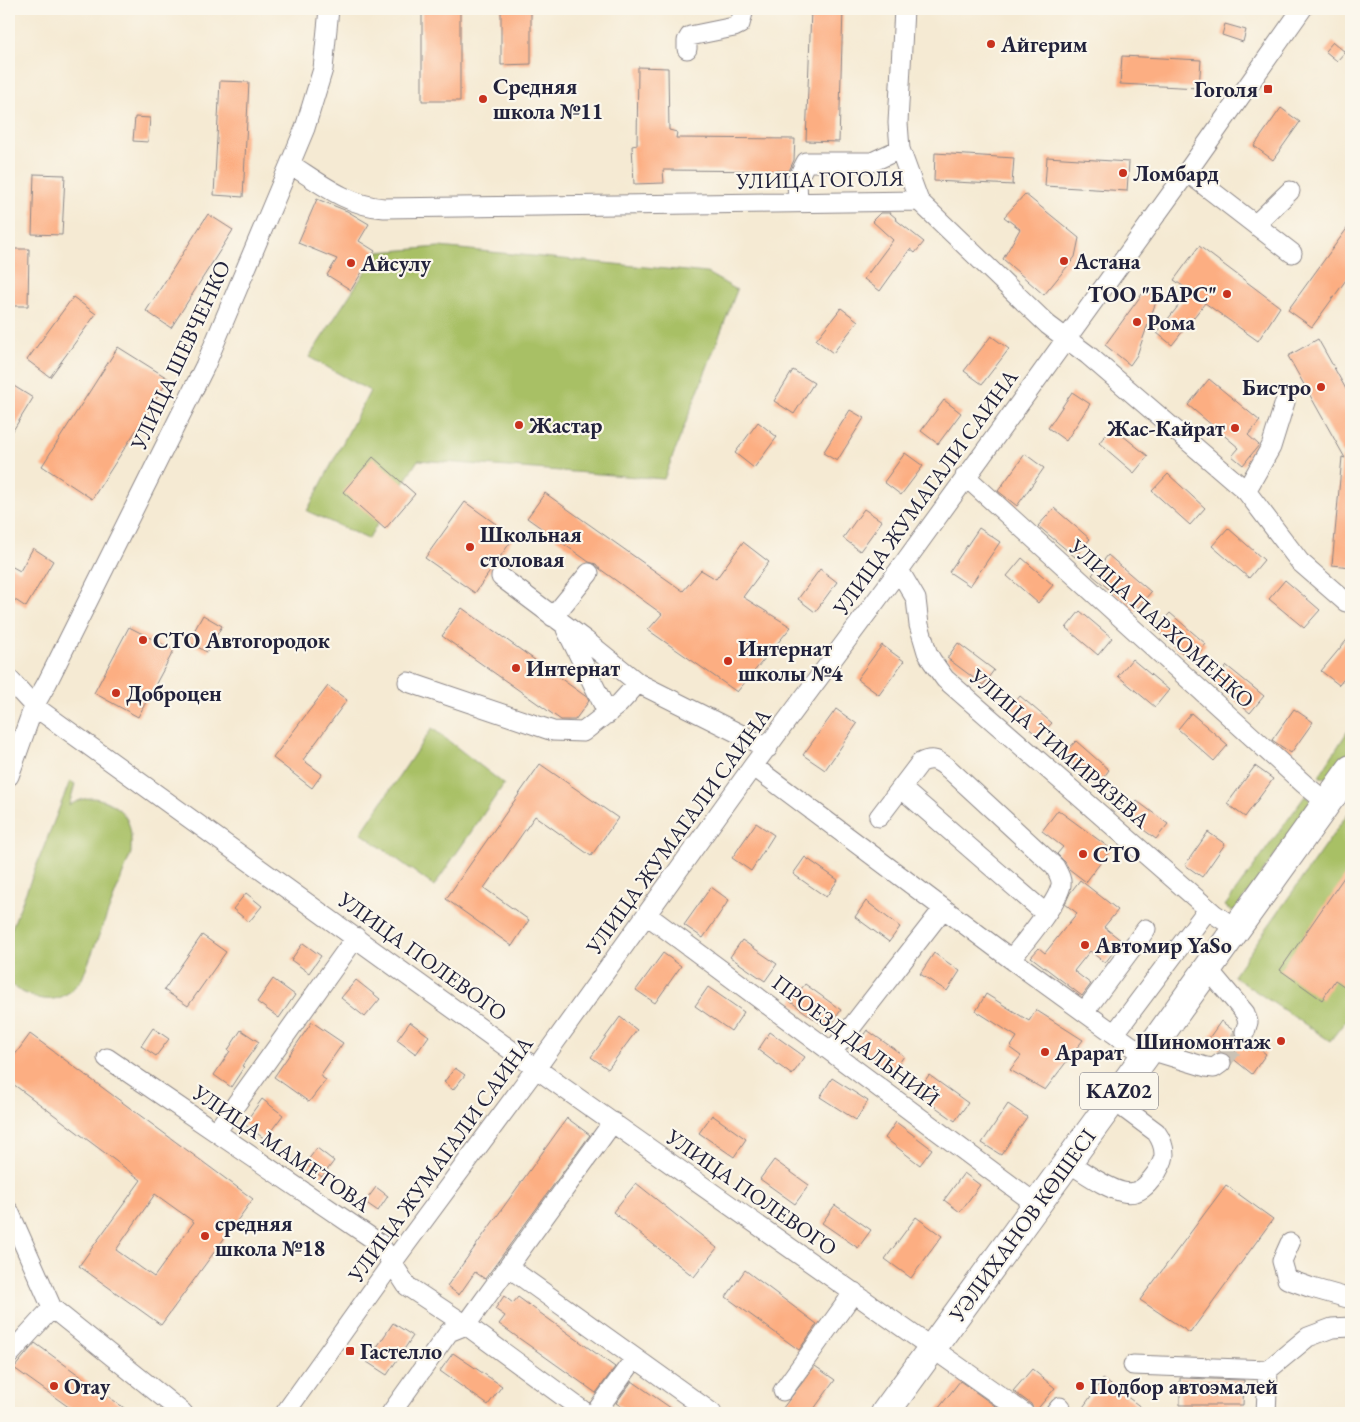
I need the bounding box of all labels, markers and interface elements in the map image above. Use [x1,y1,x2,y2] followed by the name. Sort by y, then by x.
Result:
[1000,30,1088,59] place label: Айгерим
[985,38,997,50] marker: Айгерим
[493,72,603,126] place label: Средняя школа №11
[1194,75,1258,104] place label: Гоголя
[1262,83,1274,95] marker: Гоголя
[477,93,489,105] marker: Средняя школа №11
[1133,159,1219,188] place label: Ломбард
[735,164,904,195] street label: УЛИЦА ГОГОЛЯ
[1117,167,1129,179] marker: Ломбард
[1073,247,1141,276] place label: Астана
[360,249,431,278] place label: Айсулу
[1058,255,1070,267] marker: Астана
[123,256,237,456] street label: УЛИЦА ШЕВЧЕНКО
[345,257,357,269] marker: Айсулу
[1088,280,1217,309] place label: ТОО "БАРС"
[1221,288,1233,300] marker: ТОО "БАРС"
[1147,308,1196,337] place label: Рома
[1131,316,1143,328] marker: Рома
[826,363,1025,622] street label: УЛИЦА ЖУМАГАЛИ САИНА
[1242,373,1311,402] place label: Бистро
[1315,381,1327,393] marker: Бистро
[528,411,602,440] place label: Жастар
[1106,414,1225,443] place label: Жас-Кайрат
[513,419,525,431] marker: Жастар
[1229,422,1241,434] marker: Жас-Кайрат
[480,520,582,574] place label: Школьная столовая
[1062,532,1261,714] street label: УЛИЦА ПАРХОМЕНКО
[464,541,476,553] marker: Школьная столовая
[153,626,331,655] place label: СТО Автогородок
[137,634,149,646] marker: СТО Автогородок
[738,634,843,688] place label: Интернат школы №4
[526,654,620,683] place label: Интернат
[722,655,734,667] marker: Интернат школы №4
[963,661,1156,835] street label: УЛИЦА ТИМИРЯЗЕВА
[510,662,522,674] marker: Интернат
[126,679,222,708] place label: Доброцен
[110,687,122,699] marker: Доброцен
[579,702,778,961] street label: УЛИЦА ЖУМАГАЛИ САИНА
[1093,840,1140,869] place label: СТО
[1077,848,1089,860] marker: СТО
[331,885,513,1028] street label: УЛИЦА ПОЛЕВОГО
[1094,931,1232,960] place label: Автомир YaSo
[1079,939,1091,951] marker: Автомир YaSo
[766,968,945,1113] street label: ПРОЕЗД ДАЛЬНИЙ
[1135,1027,1271,1056] place label: Шиномонтаж
[341,1030,540,1289] street label: УЛИЦА ЖУМАГАЛИ САИНА
[1275,1035,1287,1047] marker: Шиномонтаж
[1054,1038,1124,1067] place label: Арарат
[1039,1046,1051,1058] marker: Арарат
[1080,1072,1158,1110] road number: KАZ02
[186,1077,377,1219] street label: УЛИЦА МАМЕТОВА
[660,1122,843,1262] street label: УЛИЦА ПОЛЕВОГО
[942,1122,1103,1329] street label: УӘЛИХАНОВ КӨШЕСІ
[215,1209,325,1263] place label: средняя школа №18
[199,1230,211,1242] marker: средняя школа №18
[360,1337,442,1366] place label: Гастелло
[344,1345,356,1357] marker: Гастелло
[64,1372,111,1401] place label: Отау
[1090,1372,1278,1401] place label: Подбор автоэмалей
[48,1380,60,1392] marker: Отау
[1074,1380,1086,1392] marker: Подбор автоэмалей

